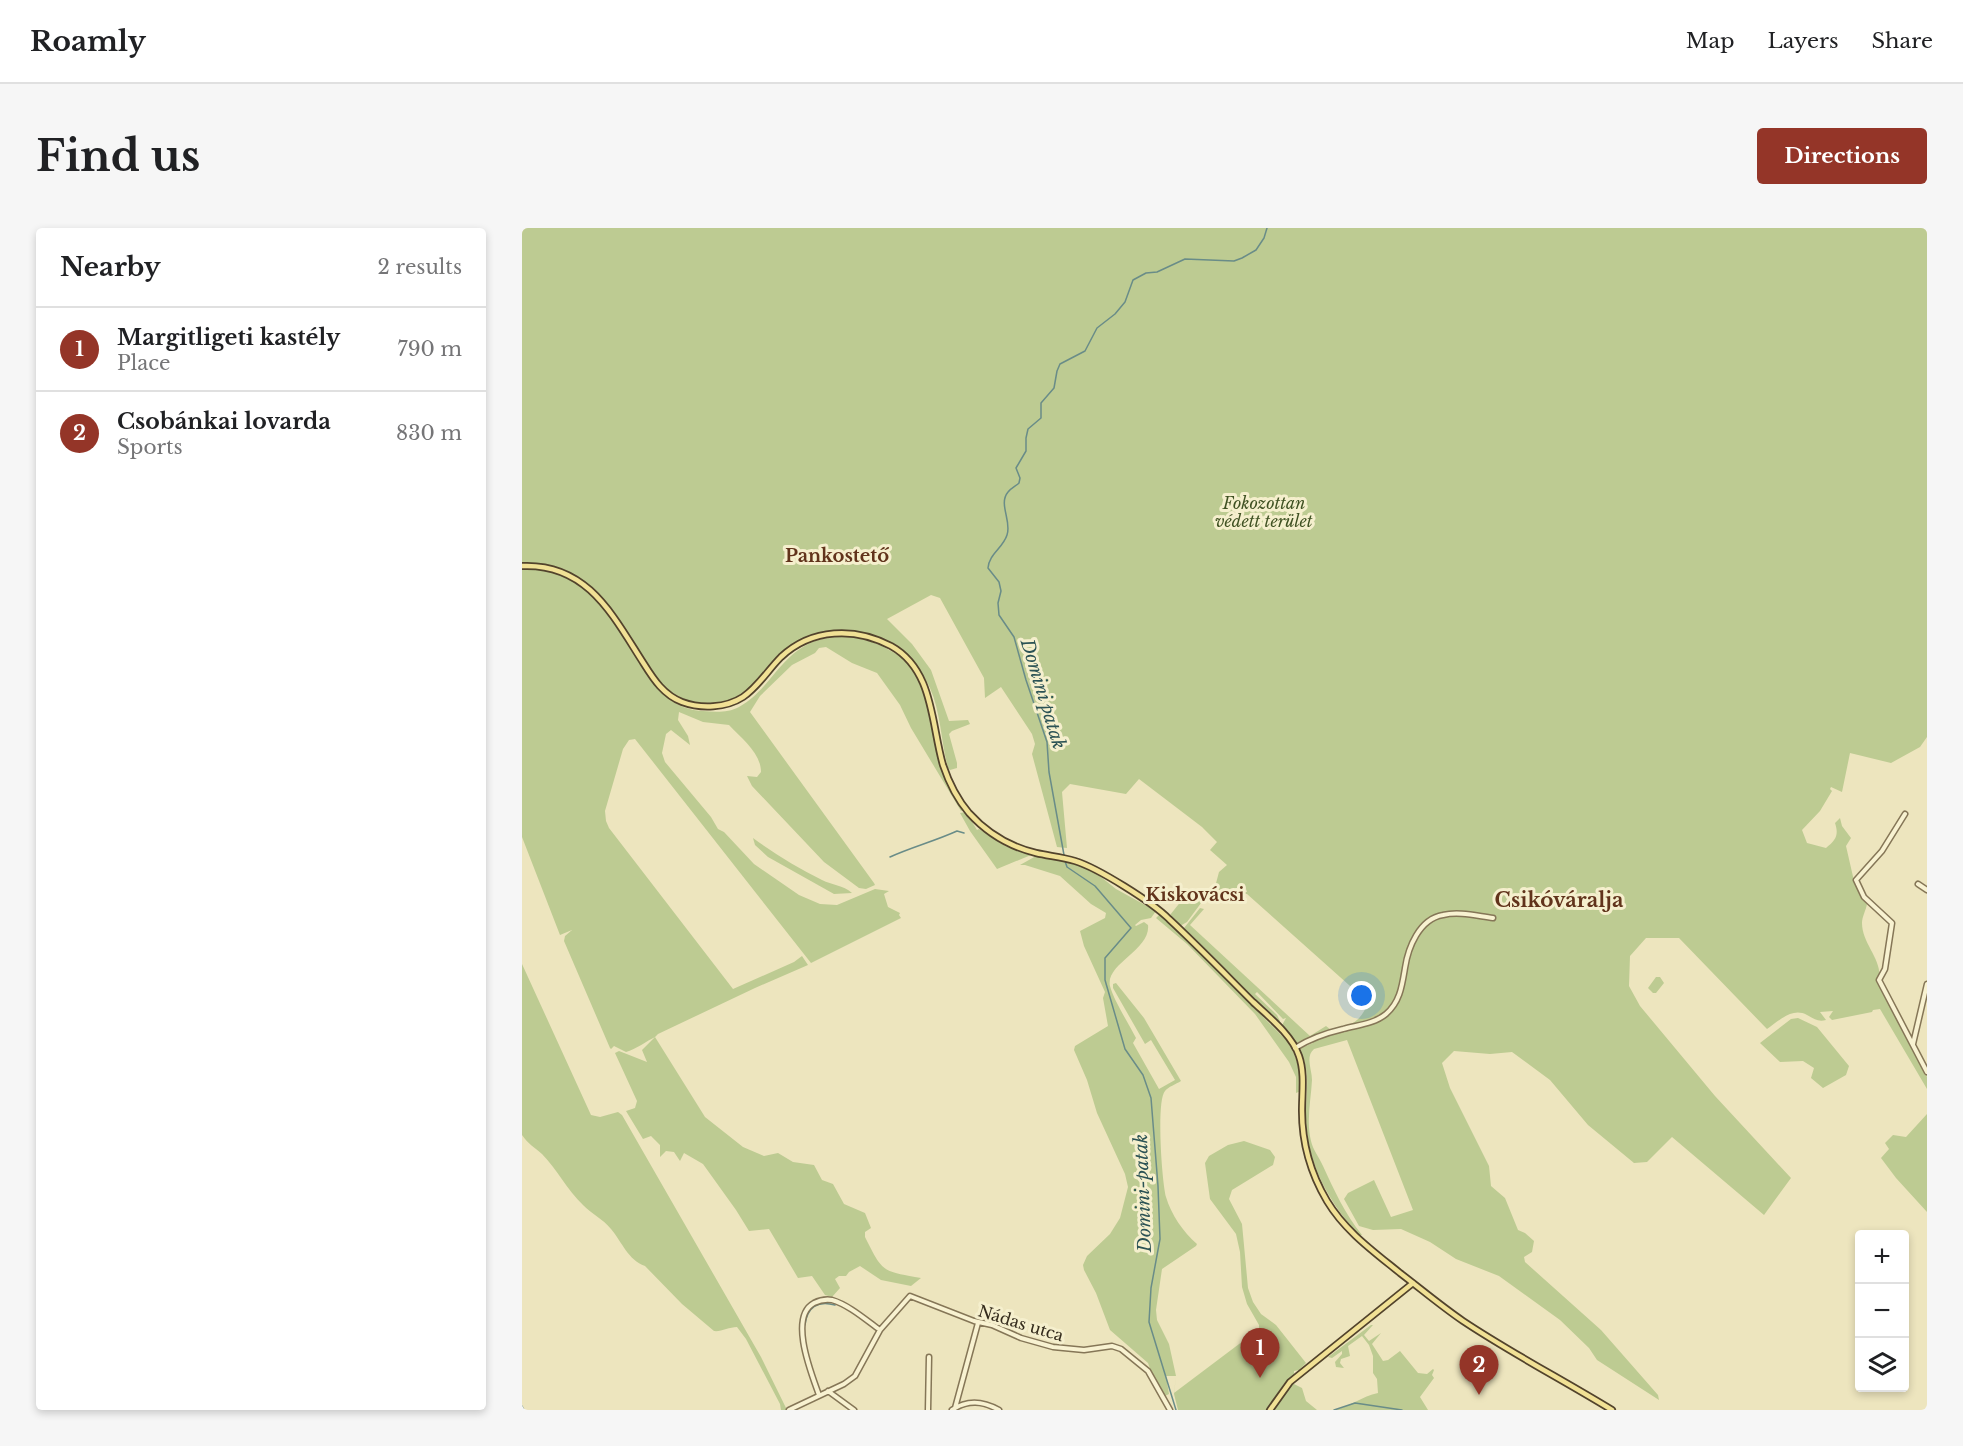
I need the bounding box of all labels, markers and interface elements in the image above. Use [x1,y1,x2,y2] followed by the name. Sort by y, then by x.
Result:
[30,24,146,59] text: Roamly
[1686,28,1735,54] text: Map
[1768,28,1839,54] text: Layers
[1872,28,1933,54] text: Share
[1757,128,1927,184] button: Directions
[36,130,200,182] text: Find us
[60,251,161,283] text: Nearby
[378,255,462,279] text: 2 results
[117,324,340,351] text: Margitligeti kastély
[75,337,84,361] text: 1
[398,337,462,361] text: 790 m
[117,351,171,375] text: Place
[117,408,331,435] text: Csobánkai lovarda
[73,421,86,445] text: 2
[396,421,462,445] text: 830 m
[117,435,183,459] text: Sports
[1215,493,1313,531] park label: Fokozottan védett terület
[785,545,889,567] district label: Pankostető
[1016,635,1070,752] water label: Domini patak
[1146,884,1245,906] district label: Kiskovácsi
[1495,888,1624,912] district label: Csikóváralja
[1347,981,1376,1010] your location
[1130,1134,1156,1253] water label: Domini-patak
[1855,1230,1909,1392] map controls
[1855,1230,1909,1284] button: +
[1855,1284,1909,1338] button: −
[976,1301,1066,1346] street label: Nádas utca
[1240,1328,1280,1378] pin: 1
[1855,1338,1909,1392] button: layers
[1460,1346,1498,1395] pin: 2

